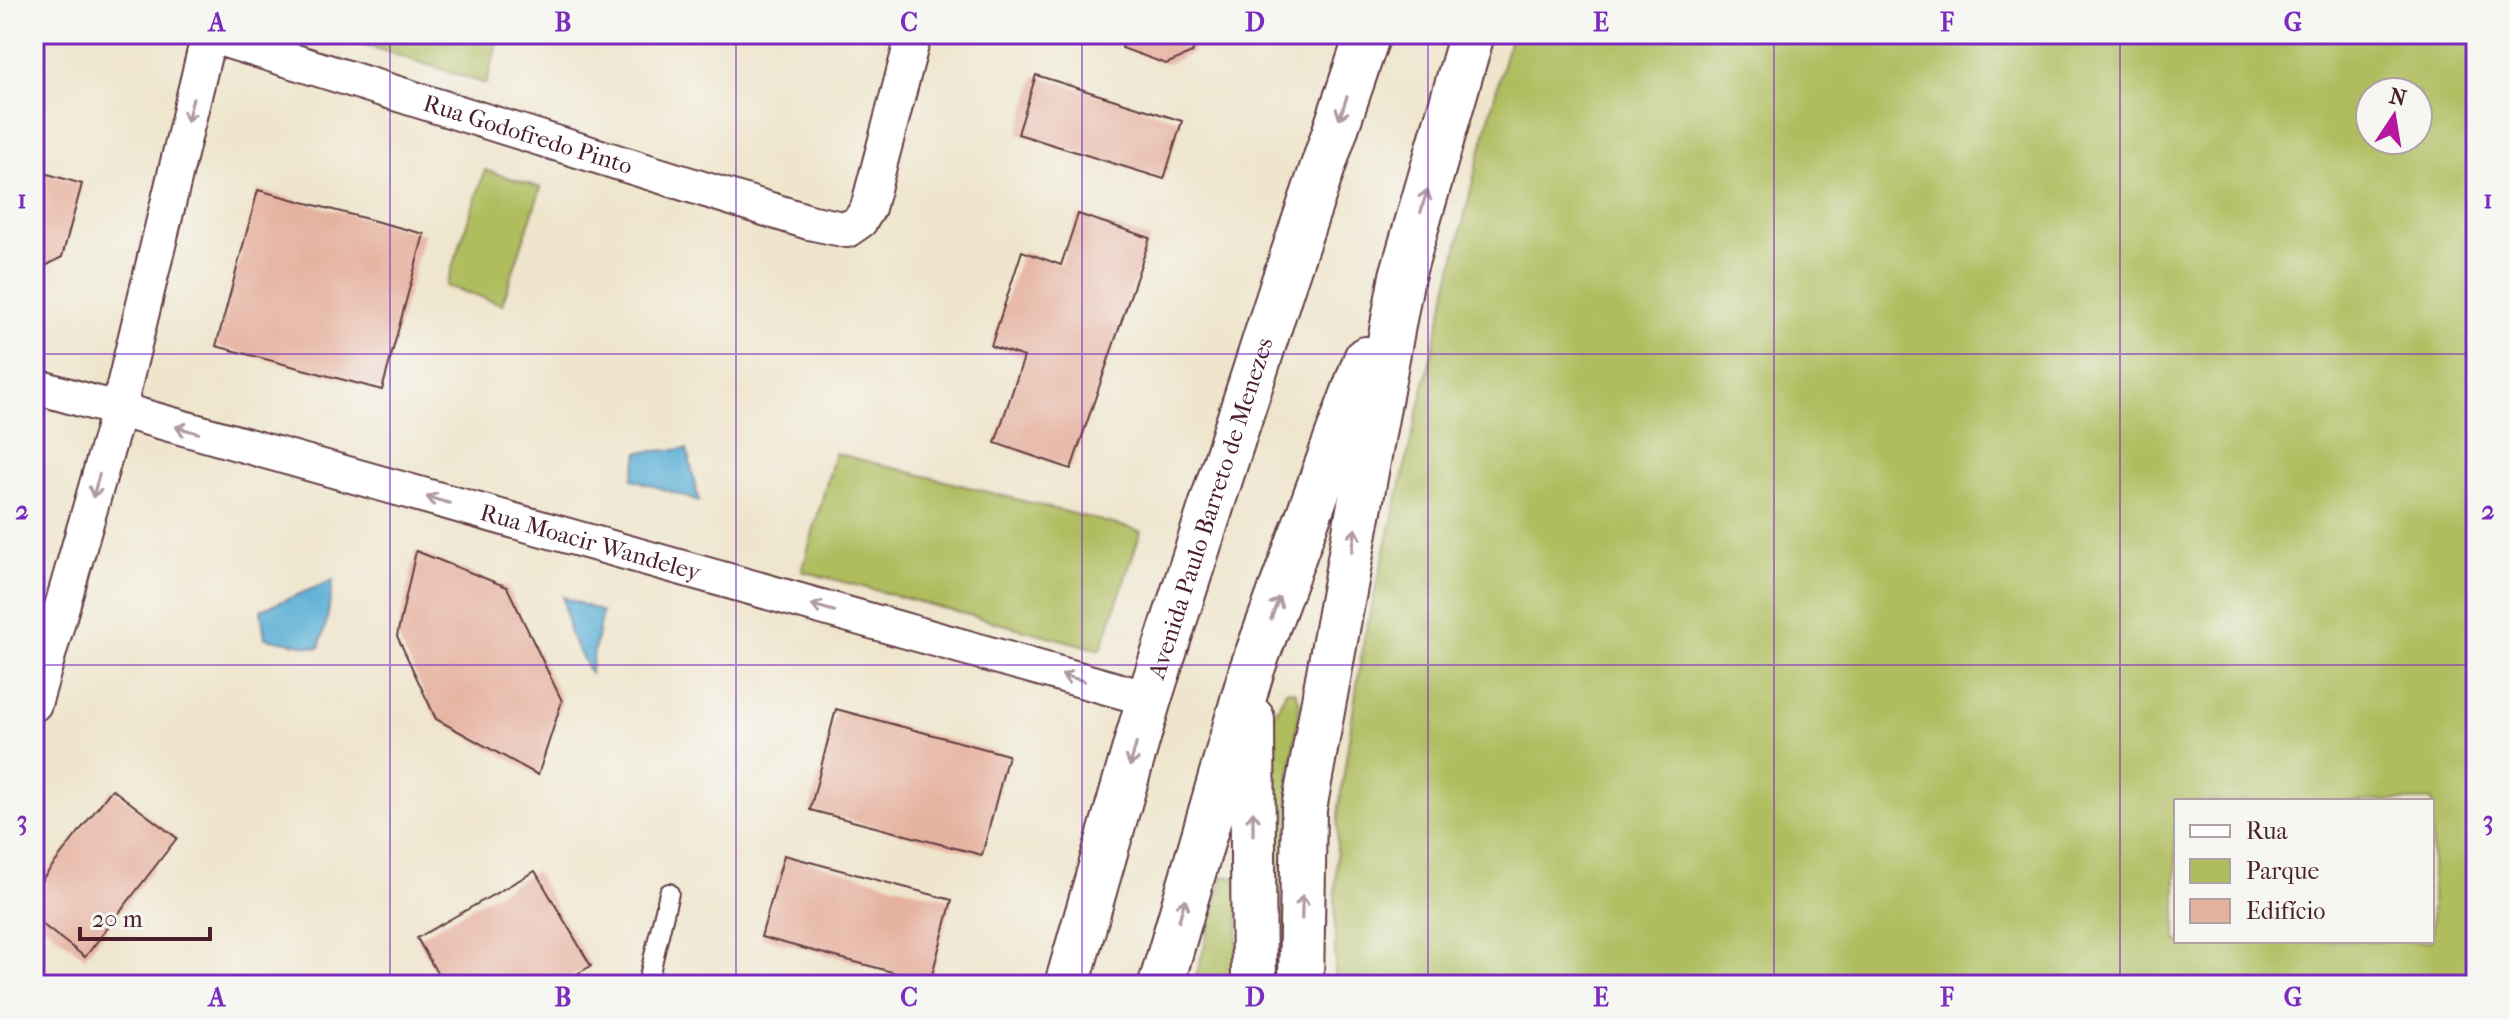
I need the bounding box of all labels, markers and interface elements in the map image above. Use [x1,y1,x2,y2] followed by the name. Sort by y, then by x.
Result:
[207,7,227,38] text: A
[555,7,572,38] text: B
[900,7,918,38] text: C
[1245,7,1265,38] text: D
[1593,7,1609,38] text: E
[1939,7,1954,38] text: F
[2284,7,2302,38] text: G
[2354,76,2434,156] north arrow
[2387,83,2409,112] text: N
[420,89,636,180] street label: Rua Godofredo Pinto
[1334,95,1349,120] one-way arrow
[182,96,197,122] one-way arrow
[17,184,27,215] text: 1
[2483,184,2493,215] text: 1
[1417,189,1432,214] one-way arrow
[1142,334,1279,683] street label: Avenida Paulo Barreto de Menezes
[175,422,201,437] one-way arrow
[88,472,103,498] one-way arrow
[425,492,451,507] one-way arrow
[15,495,29,526] text: 2
[2481,495,2495,526] text: 2
[477,498,705,587] street label: Rua Moacir Wandeley
[1347,527,1362,553] one-way arrow
[1268,596,1283,621] one-way arrow
[811,600,837,615] one-way arrow
[1061,670,1087,685] one-way arrow
[1124,741,1139,767] one-way arrow
[2174,799,2434,943] legend
[17,805,27,836] text: 3
[2483,805,2493,836] text: 3
[1245,810,1261,837] one-way arrow
[2246,817,2289,845] text: Rua
[2246,857,2319,885] text: Parque
[80,891,210,941] scale bar
[1294,894,1310,921] one-way arrow
[2246,897,2325,925] text: Edifício
[1175,898,1190,924] one-way arrow
[92,905,143,933] text: 20 m
[207,982,227,1013] text: A
[555,982,572,1013] text: B
[900,982,918,1013] text: C
[1245,982,1265,1013] text: D
[1593,982,1609,1013] text: E
[1939,982,1954,1013] text: F
[2284,982,2302,1013] text: G

